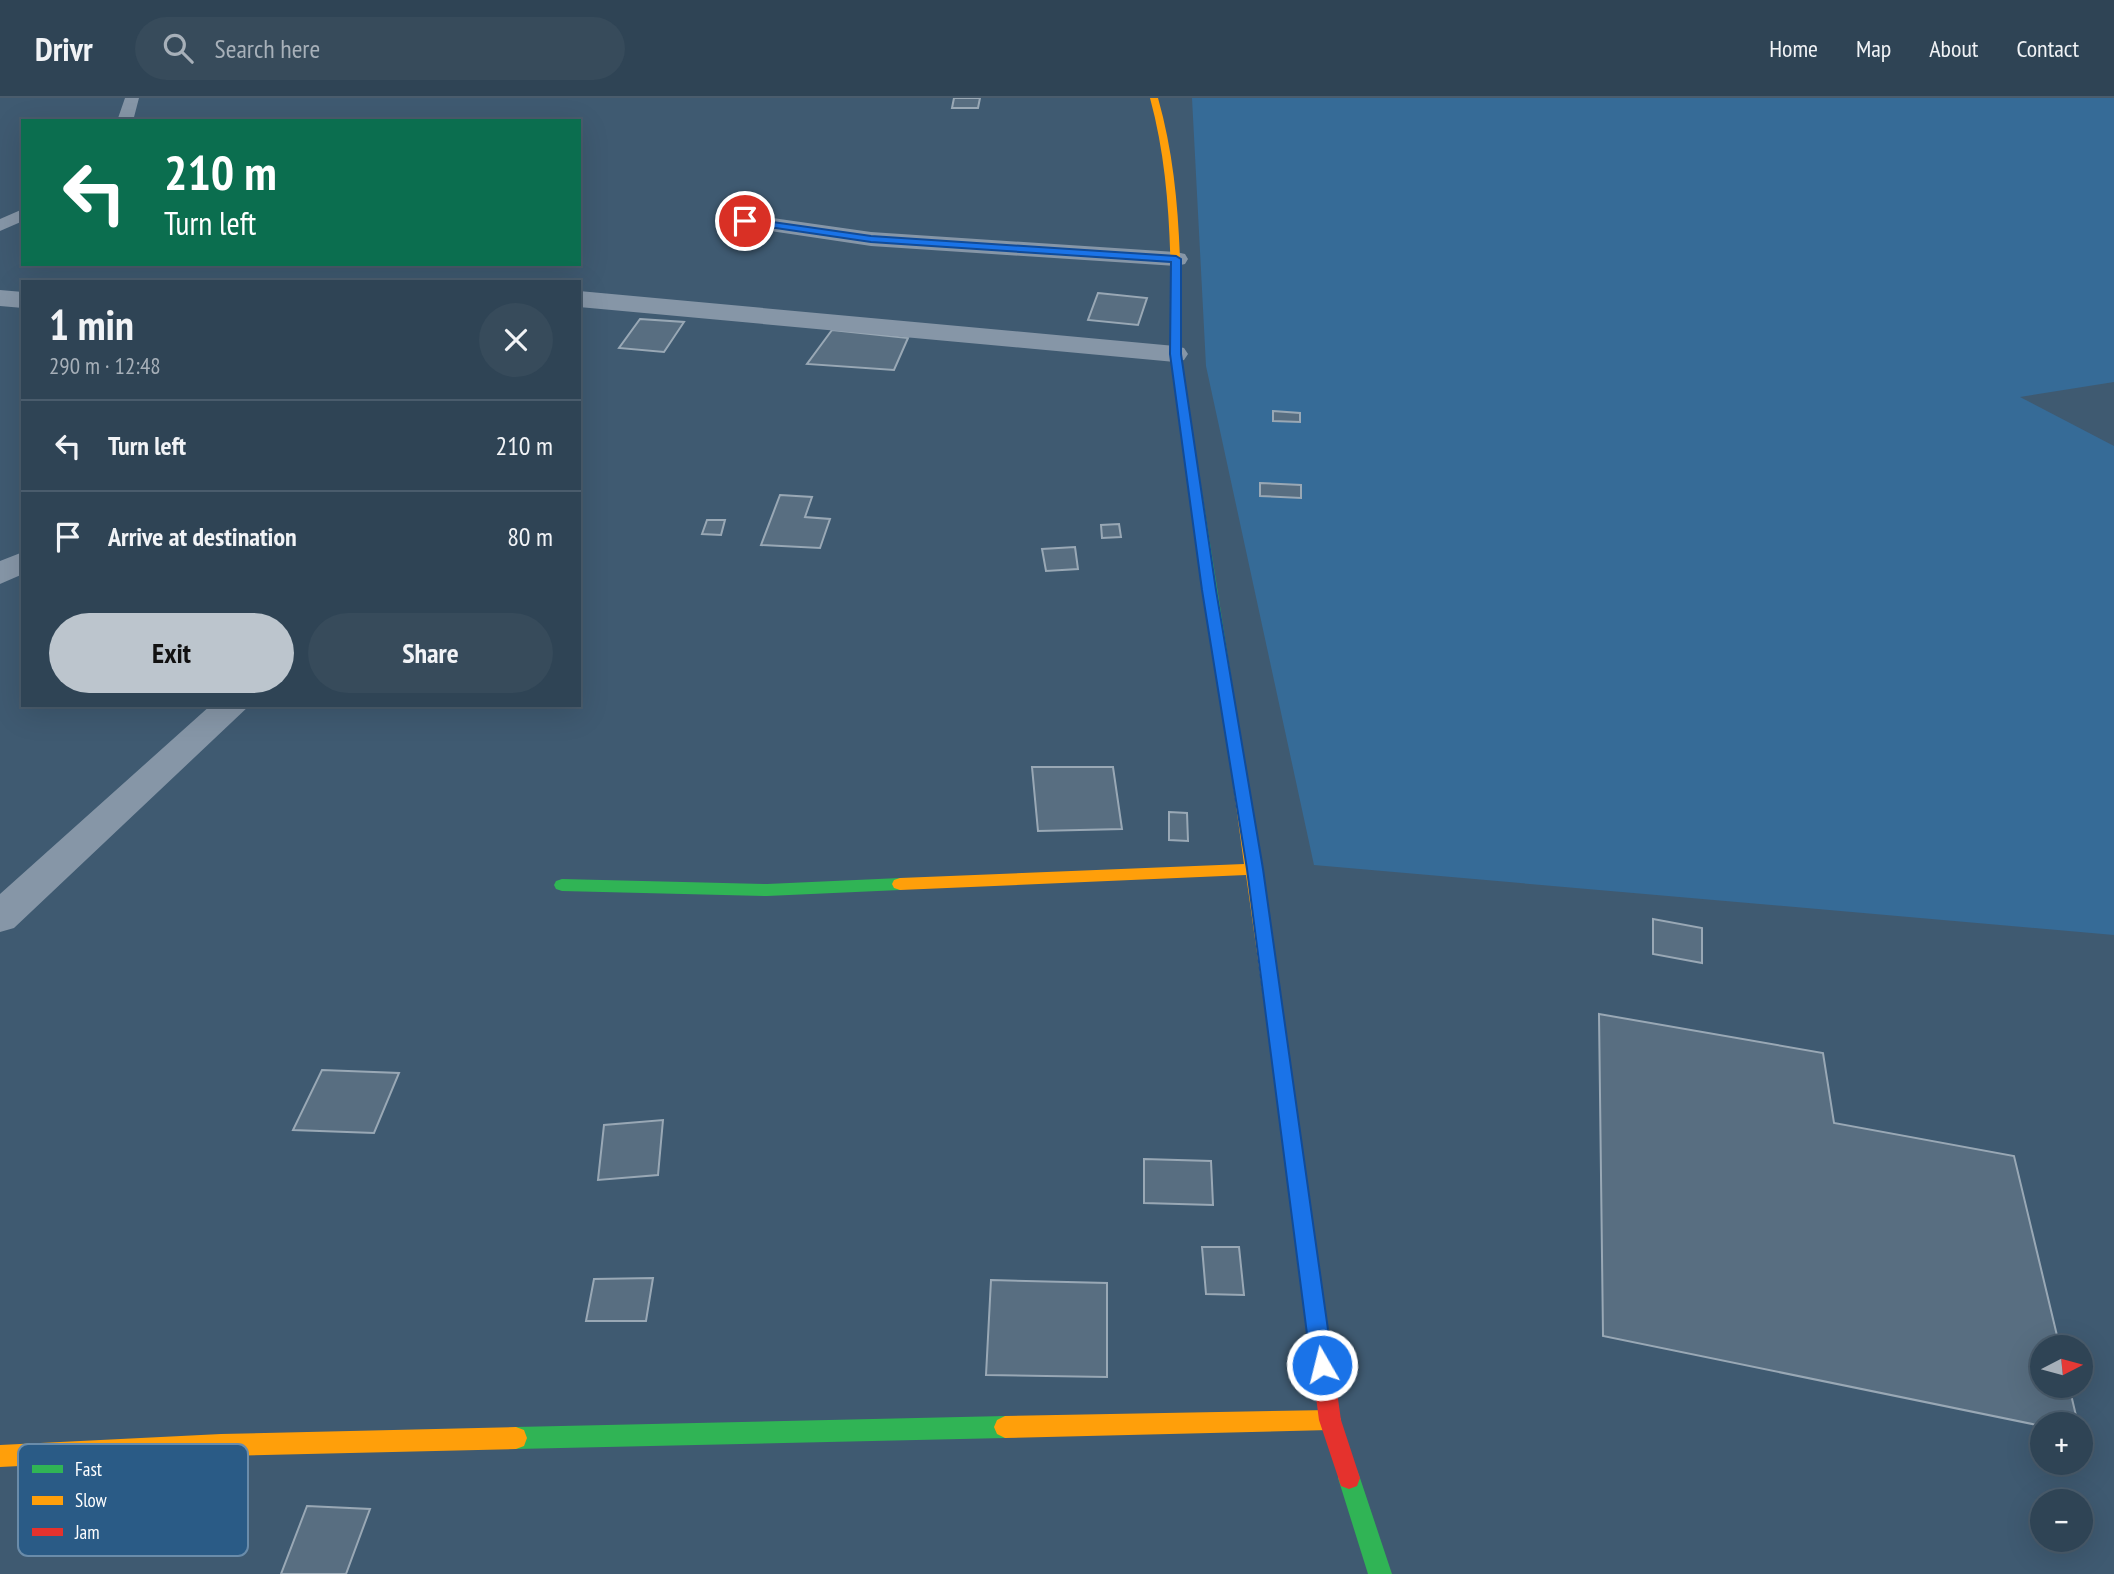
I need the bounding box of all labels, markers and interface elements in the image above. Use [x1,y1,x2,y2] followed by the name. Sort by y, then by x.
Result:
[135,17,625,80] search box
[35,27,93,70] text: Drivr
[159,29,197,67] icon: search
[215,32,320,65] text: Search here
[1769,33,1818,64] text: Home
[1856,33,1891,64] text: Map
[1929,33,1978,64] text: About
[2016,33,2079,64] text: Contact
[164,140,277,204] text: 210 m
[49,147,140,238] icon: left
[715,191,775,251] pin
[164,202,256,244] text: Turn left
[726,202,764,240] icon: arrive
[49,297,134,352] text: 1 min
[479,303,553,377] button: close
[49,351,161,380] text: 290 m · 12:48
[49,427,87,465] icon: left
[108,429,186,462] text: Turn left
[495,429,553,462] text: 210 m
[49,518,87,556] icon: arrive
[108,520,297,553] text: Arrive at destination
[507,520,553,553] text: 80 m
[49,613,294,693] button: Exit
[308,613,553,693] button: Share
[1285,1328,1359,1402] position arrow
[2030,1335,2093,1398] north arrow
[2030,1335,2093,1552] map controls
[2030,1412,2093,1475] button: +
[18,1444,248,1556] legend
[75,1457,103,1481] text: Fast
[75,1488,108,1512] text: Slow
[2030,1489,2093,1552] button: −
[74,1520,100,1544] text: Jam

